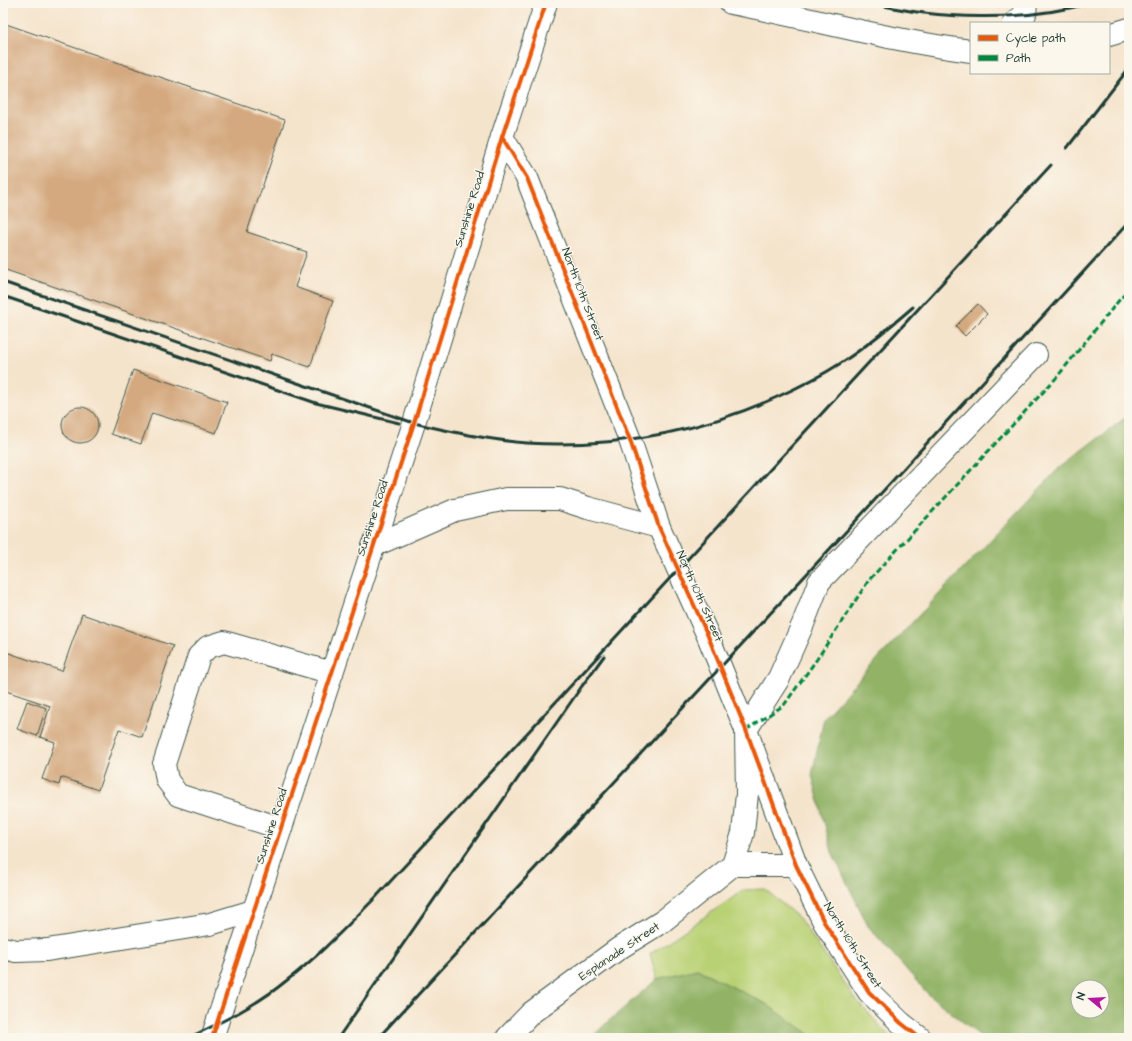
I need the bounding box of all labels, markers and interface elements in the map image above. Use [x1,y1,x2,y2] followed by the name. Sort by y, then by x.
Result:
[970,22,1110,74] legend
[1006,30,1065,48] text: Cycle path
[1006,50,1031,67] text: Path
[450,169,489,249] street label: Sunshine Road
[557,245,608,343] street label: North 10th Street
[352,478,393,558] street label: Sunshine Road
[672,548,727,645] street label: North 10th Street
[251,786,292,866] street label: Sunshine Road
[819,899,886,992] street label: North 10th Street
[575,918,663,985] street label: Esplanade Street
[1070,979,1110,1019] north arrow
[1073,990,1089,1002] text: N

